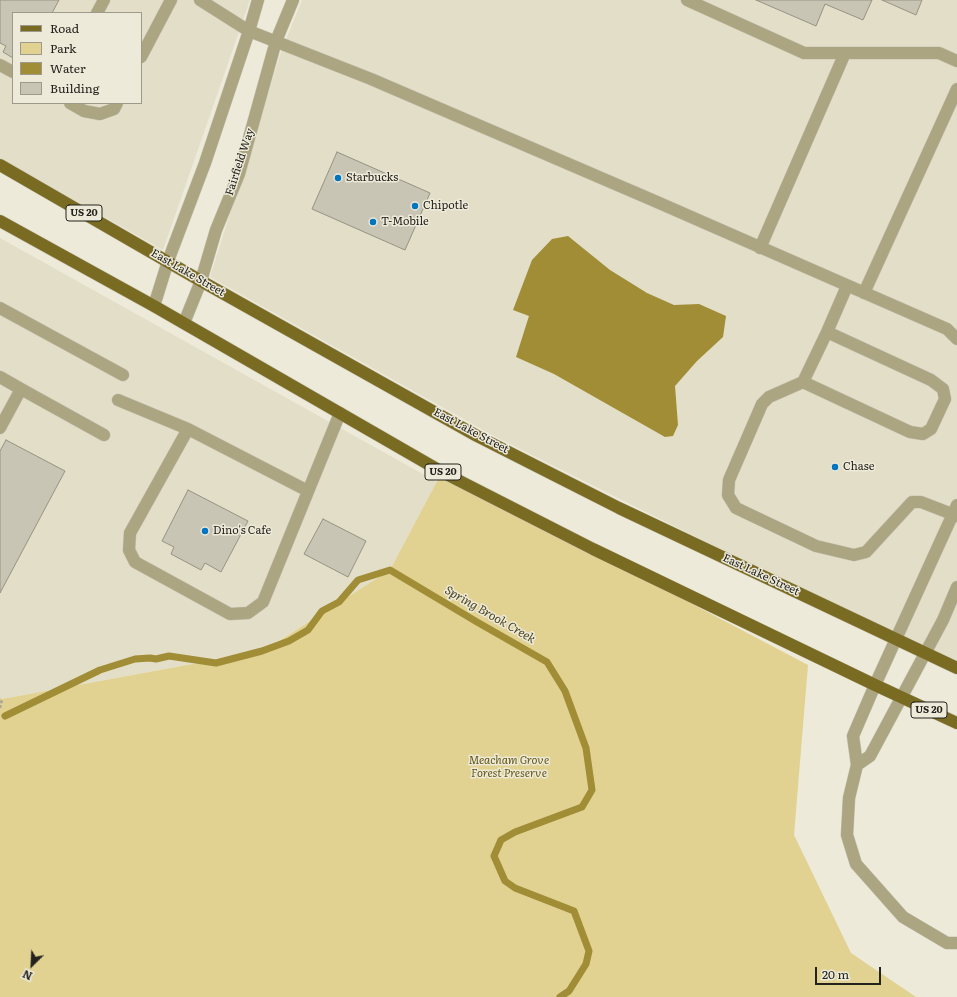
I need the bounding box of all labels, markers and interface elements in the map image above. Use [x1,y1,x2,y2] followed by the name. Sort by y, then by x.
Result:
[12,12,142,104] legend
[50,19,79,37] text: Road
[50,39,76,57] text: Park
[50,59,86,77] text: Water
[50,79,99,97] text: Building
[223,127,257,197] street label: Fairfield Way
[346,171,398,185] place label: Starbucks
[333,173,343,183] marker: Starbucks
[423,199,468,213] place label: Chipotle
[410,201,420,211] marker: Chipotle
[66,205,102,221] road number: US 20
[381,215,429,229] place label: T-Mobile
[368,217,378,227] marker: T-Mobile
[149,246,227,300] street label: East Lake Street
[431,406,511,456] street label: East Lake Street
[843,460,874,474] place label: Chase
[830,462,840,472] marker: Chase
[425,464,461,480] road number: US 20
[213,524,271,538] place label: Dino's Cafe
[200,526,210,536] marker: Dino's Cafe
[720,551,802,599] street label: East Lake Street
[442,583,538,647] water label: Spring Brook Creek
[911,702,947,718] road number: US 20
[469,754,549,780] park label: Meacham Grove Forest Preserve
[12,945,52,985] north arrow
[817,959,883,985] scale bar
[822,965,849,983] text: 20 m
[20,967,35,985] text: N

